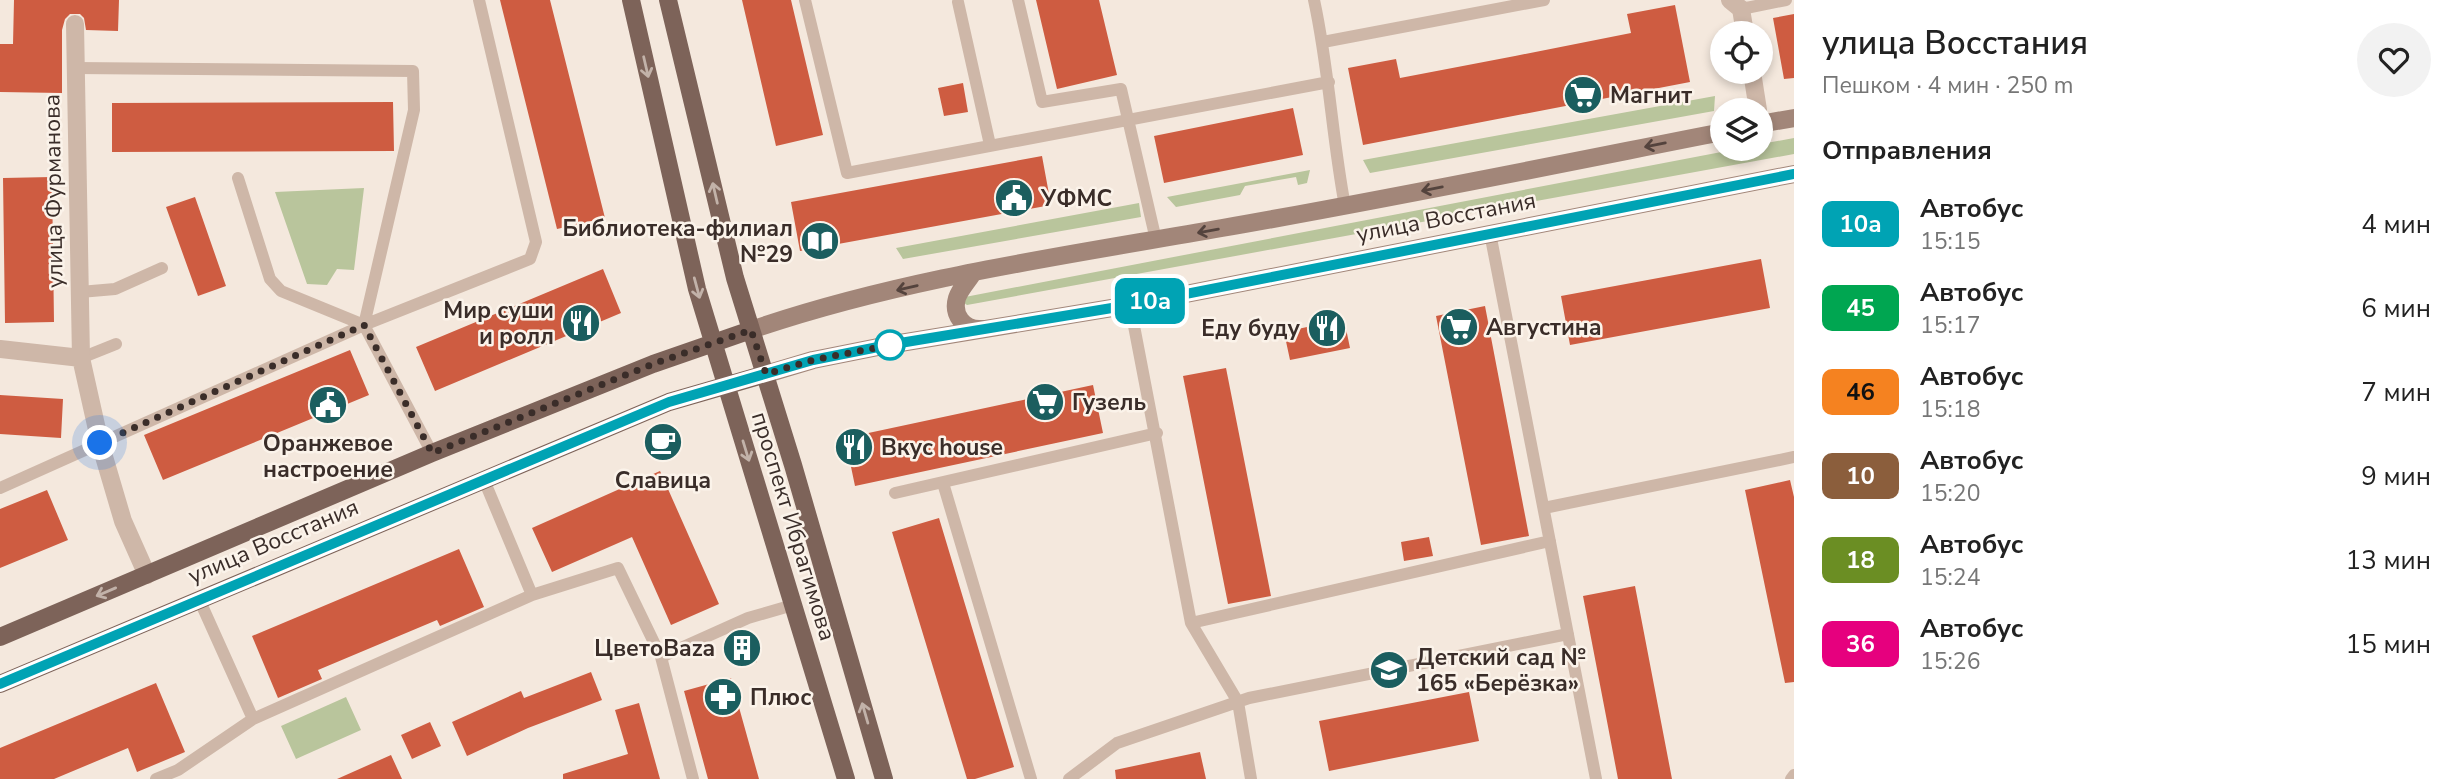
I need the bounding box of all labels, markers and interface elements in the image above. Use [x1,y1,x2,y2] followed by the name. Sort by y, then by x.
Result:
[1710,21,1773,161] map controls
[1710,21,1773,84] button: locate
[1822,21,2088,66] text: улица Восстания
[2357,23,2431,97] button: heart
[640,55,653,77] one-way arrow
[1822,70,2073,101] text: Пешком · 4 мин · 250 m
[1562,74,1604,116] supermarket icon: Магнит
[1610,80,1692,111] place label: Магнит
[36,94,71,288] street label: улица Фурманова
[1710,98,1773,161] button: layers
[1822,133,1992,168] text: Отправления
[1644,139,1667,152] one-way arrow
[993,177,1035,219] public building icon: УФМС
[708,182,721,205] one-way arrow
[1040,183,1112,214] place label: УФМС
[1421,183,1444,197] one-way arrow
[1354,185,1539,250] street label: улица Восстания
[1920,191,2023,226] text: Автобус
[2361,207,2431,242] text: 4 мин
[1839,208,1882,240] text: 10а
[562,213,793,270] place label: Библиотека-филиал №29
[799,220,841,262] library icon: Библиотека-филиал №29
[1197,224,1220,238] one-way arrow
[1920,226,1980,257] text: 15:15
[1920,275,2023,310] text: Автобус
[691,276,704,299] one-way arrow
[1110,278,1190,324] line badge: 10а
[896,282,919,295] one-way arrow
[1129,285,1171,317] text: 10а
[2361,291,2431,326] text: 6 мин
[1846,292,1875,324] text: 45
[443,295,554,352] place label: Мир суши и ролл
[560,302,602,344] restaurant icon: Мир суши и ролл
[1438,306,1480,348] supermarket icon: Августина
[1306,307,1348,349] restaurant icon: Еду буду
[1920,310,1980,341] text: 15:17
[1486,312,1602,343] place label: Августина
[1201,313,1301,344] place label: Еду буду
[875,330,905,360] unlabelled marker
[1920,359,2023,394] text: Автобус
[2361,375,2431,410] text: 7 мин
[1846,376,1875,408] text: 46
[1024,381,1066,423] supermarket icon: Гузель
[307,384,349,426] public building icon: Оранжевое настроение
[1072,387,1146,418] place label: Гузель
[1920,394,1980,425] text: 15:18
[744,408,843,644] street label: проспект Ибрагимова
[642,421,684,463] cafe icon: Славица
[82,425,117,460] your location
[833,426,875,468] restaurant icon: Вкус house
[263,428,393,485] place label: Оранжевое настроение
[881,432,1003,463] place label: Вкус house
[740,439,753,461] one-way arrow
[1920,443,2023,478] text: Автобус
[2361,459,2431,494] text: 9 мин
[1846,460,1875,492] text: 10
[615,465,711,496] place label: Славица
[1920,478,1980,509] text: 15:20
[183,492,363,591] street label: улица Восстания
[1920,527,2023,562] text: Автобус
[2346,543,2431,578] text: 13 мин
[1846,544,1875,576] text: 18
[1920,562,1980,593] text: 15:24
[96,586,118,599] one-way arrow
[1920,611,2023,646] text: Автобус
[721,627,763,669] building icon: ЦветоBaza
[2346,627,2431,662] text: 15 мин
[1846,628,1875,660] text: 36
[594,633,715,664] place label: ЦветоBaza
[1416,642,1586,699] place label: Детский сад № 165 «Берёзка»
[1920,646,1980,677] text: 15:26
[1368,649,1410,691] school or university icon: Детский сад № 165 «Берёзка»
[702,676,744,718] pharmacy icon: Плюс
[750,682,811,713] place label: Плюс
[857,703,870,725] one-way arrow

